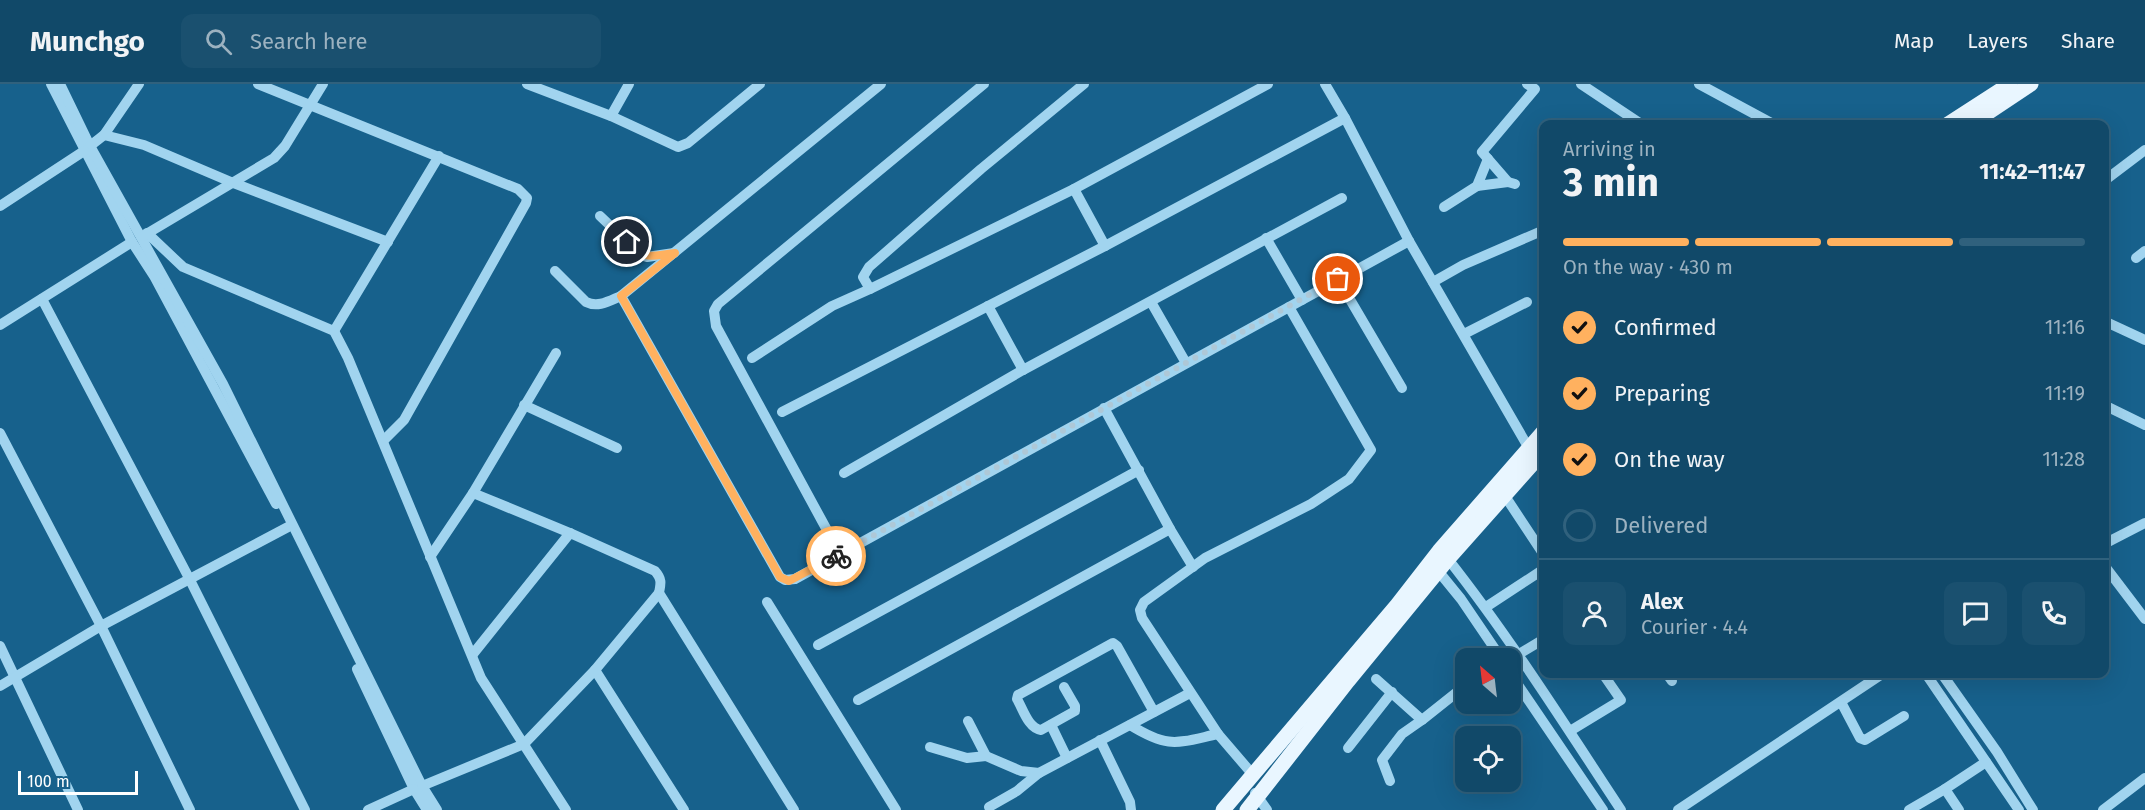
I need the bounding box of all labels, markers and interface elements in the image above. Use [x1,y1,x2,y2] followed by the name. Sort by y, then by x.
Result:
[181,14,601,68] search box
[30,25,145,58] text: Munchgo
[202,25,235,58] icon: search
[250,28,367,55] text: Search here
[1894,28,1934,54] text: Map
[1967,28,2028,54] text: Layers
[2061,28,2115,54] text: Share
[1563,137,1656,161] text: Arriving in
[1979,158,2085,185] text: 11:42–11:47
[1563,160,1659,206] text: 3 min
[601,216,652,267] pin
[610,225,643,258] icon: home
[1312,253,1363,304] pin
[1563,255,1733,279] text: On the way · 430 m
[1321,262,1354,295] icon: bag
[1563,311,1596,344] icon: check
[1614,314,1717,341] text: Confirmed
[2045,315,2085,339] text: 11:16
[1563,377,1596,410] icon: check
[1614,380,1710,407] text: Preparing
[2045,381,2085,405] text: 11:19
[1563,443,1596,476] icon: check
[1614,446,1725,473] text: On the way
[2042,447,2085,471] text: 11:28
[1614,512,1709,539] text: Delivered
[806,526,866,586] courier
[820,540,853,573] icon: bike
[1563,582,1626,645] button: person
[1944,582,2007,645] button: chat
[2022,582,2085,645] button: phone
[1641,588,1684,615] text: Alex
[1641,615,1748,639] text: Courier · 4.4
[1455,648,1521,714] north arrow
[1455,648,1521,792] map controls
[1455,726,1521,792] button: locate
[18,768,138,796] scale bar
[27,772,70,791] text: 100 m

